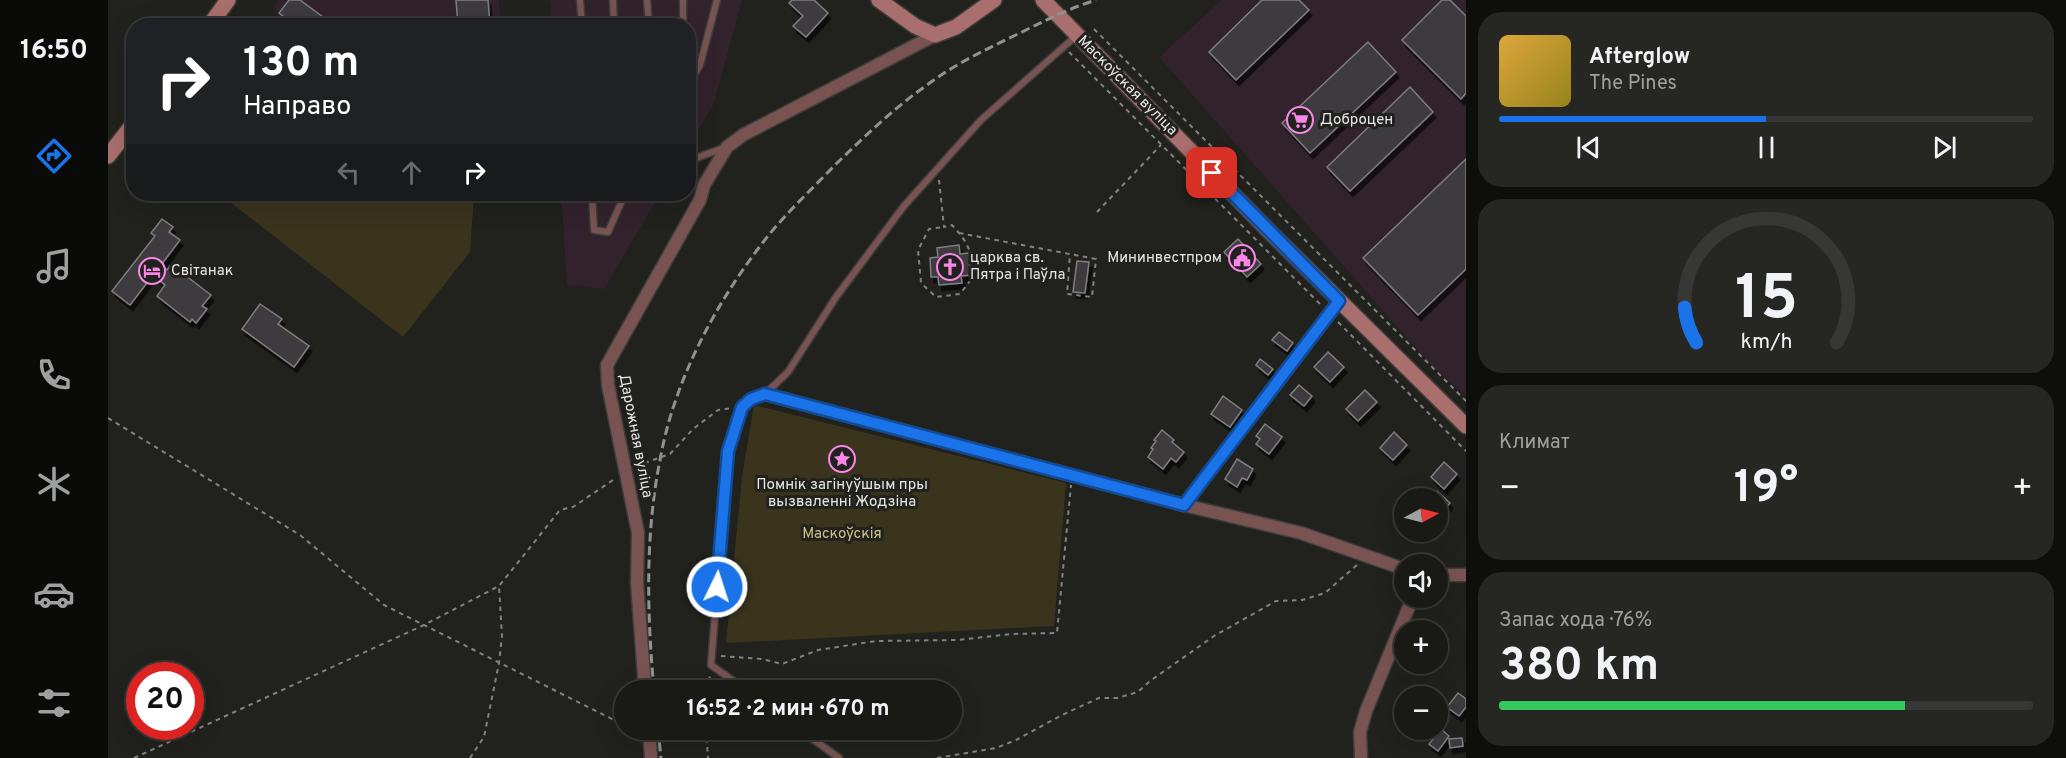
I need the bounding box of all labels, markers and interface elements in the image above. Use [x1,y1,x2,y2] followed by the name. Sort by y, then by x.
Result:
[1073,32,1181,140] street label: Маскоўская вуліца
[20,34,88,68] text: 16:50
[243,38,359,91] text: 130 m
[144,42,222,120] icon: right
[1589,44,1690,71] text: Afterglow
[1589,71,1677,97] text: The Pines
[243,90,351,124] text: Направо
[1285,105,1315,135] supermarket icon: Доброцен
[1320,111,1393,130] place label: Доброцен
[1572,131,1605,164] icon: previous
[1750,131,1783,164] icon: pause
[1928,131,1961,164] icon: next
[33,135,75,177] icon: directions
[1186,147,1237,198] pin
[332,156,365,189] icon: left
[395,156,428,189] icon: ahead
[458,156,491,189] icon: right
[1195,156,1228,189] icon: arrive
[1227,243,1257,273] public building icon: Мининвестпром
[33,245,75,287] icon: music
[970,249,1065,285] place label: царква св. Пятра і Паўла
[1107,249,1222,268] place label: Мининвестпром
[935,252,965,282] church icon: царква св. Пятра і Паўла
[137,256,167,286] hotel icon: Світанак
[171,262,233,281] place label: Світанак
[1734,262,1798,341] text: 15
[1740,329,1792,356] text: km/h
[33,354,75,396] icon: phone
[614,372,656,500] street label: Дарожная вуліца
[1499,430,1570,456] text: Климат
[827,444,857,474] place icon: Помнік загінуўшым пры вызваленні Жодзіна
[1734,461,1798,518] text: 19°
[33,463,75,505] icon: climate
[1499,469,1520,511] text: −
[2012,469,2033,511] text: +
[756,476,928,512] place label: Помнік загінуўшым пры вызваленні Жодзіна
[1394,488,1448,542] north arrow
[1394,488,1448,740] map controls
[802,525,882,544] park label: Маскоўскія
[1394,554,1448,608] button: sound
[685,555,749,619] position arrow
[33,573,75,615] icon: car
[1499,608,1652,634] text: Запас хода · 76%
[1394,620,1448,674] button: +
[1499,639,1659,696] text: 380 km
[126,662,204,740] speed limit sign: 20
[33,682,75,724] icon: filters
[1394,686,1448,740] button: −
[687,696,890,723] text: 16:52 · 2 мин · 670 m

